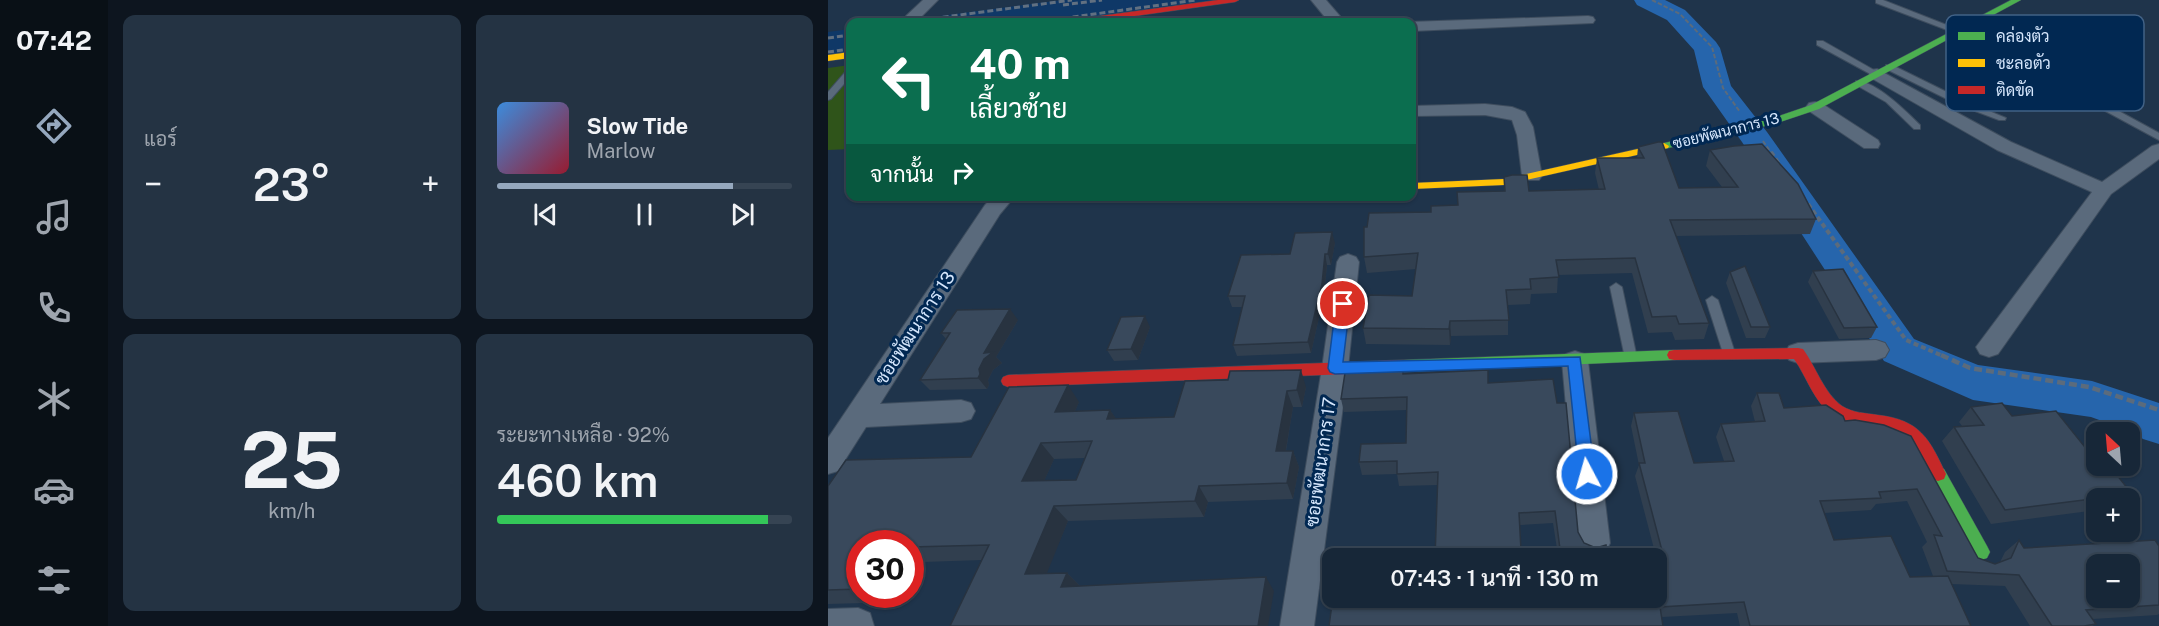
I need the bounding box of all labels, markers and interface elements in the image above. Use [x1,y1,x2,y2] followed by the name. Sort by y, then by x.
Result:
[1946,15,2144,111] legend
[16,24,92,56] text: 07:42
[1996,26,2050,46] text: คล่องตัว
[969,39,1071,88] text: 40 m
[870,42,948,120] icon: left
[1996,53,2051,73] text: ชะลอตัว
[1996,80,2034,100] text: ติดขัด
[969,92,1067,124] text: เลี้ยวซ้าย
[33,105,75,147] icon: directions
[1671,109,1781,152] street label: ซอยพัฒนาการ 13
[587,113,688,139] text: Slow Tide
[144,127,177,151] text: แอร์
[587,139,655,163] text: Marlow
[946,156,979,189] icon: right
[253,158,331,211] text: 23°
[870,161,934,187] text: จากนั้น
[144,165,162,203] text: −
[421,165,439,203] text: +
[33,196,75,238] icon: music
[529,198,562,231] icon: previous
[628,198,661,231] icon: pause
[726,198,759,231] icon: next
[870,267,959,388] street label: ซอยพัฒนาการ 13
[1317,278,1368,329] pin
[33,287,75,329] icon: phone
[1326,287,1359,320] icon: arrive
[33,378,75,420] icon: climate
[1301,396,1340,528] street label: ซอยพัฒนาการ 17
[241,414,343,506] text: 25
[2086,422,2140,476] north arrow
[2086,422,2140,608] map controls
[497,423,670,447] text: ระยะทางเหลือ · 92%
[1555,442,1619,506] position arrow
[497,454,658,507] text: 460 km
[33,469,75,511] icon: car
[2086,488,2140,542] button: +
[268,499,315,523] text: km/h
[846,530,924,608] speed limit sign: 30
[2086,554,2140,608] button: −
[33,559,75,601] icon: filters
[1390,565,1599,591] text: 07:43 · 1 นาที · 130 m

